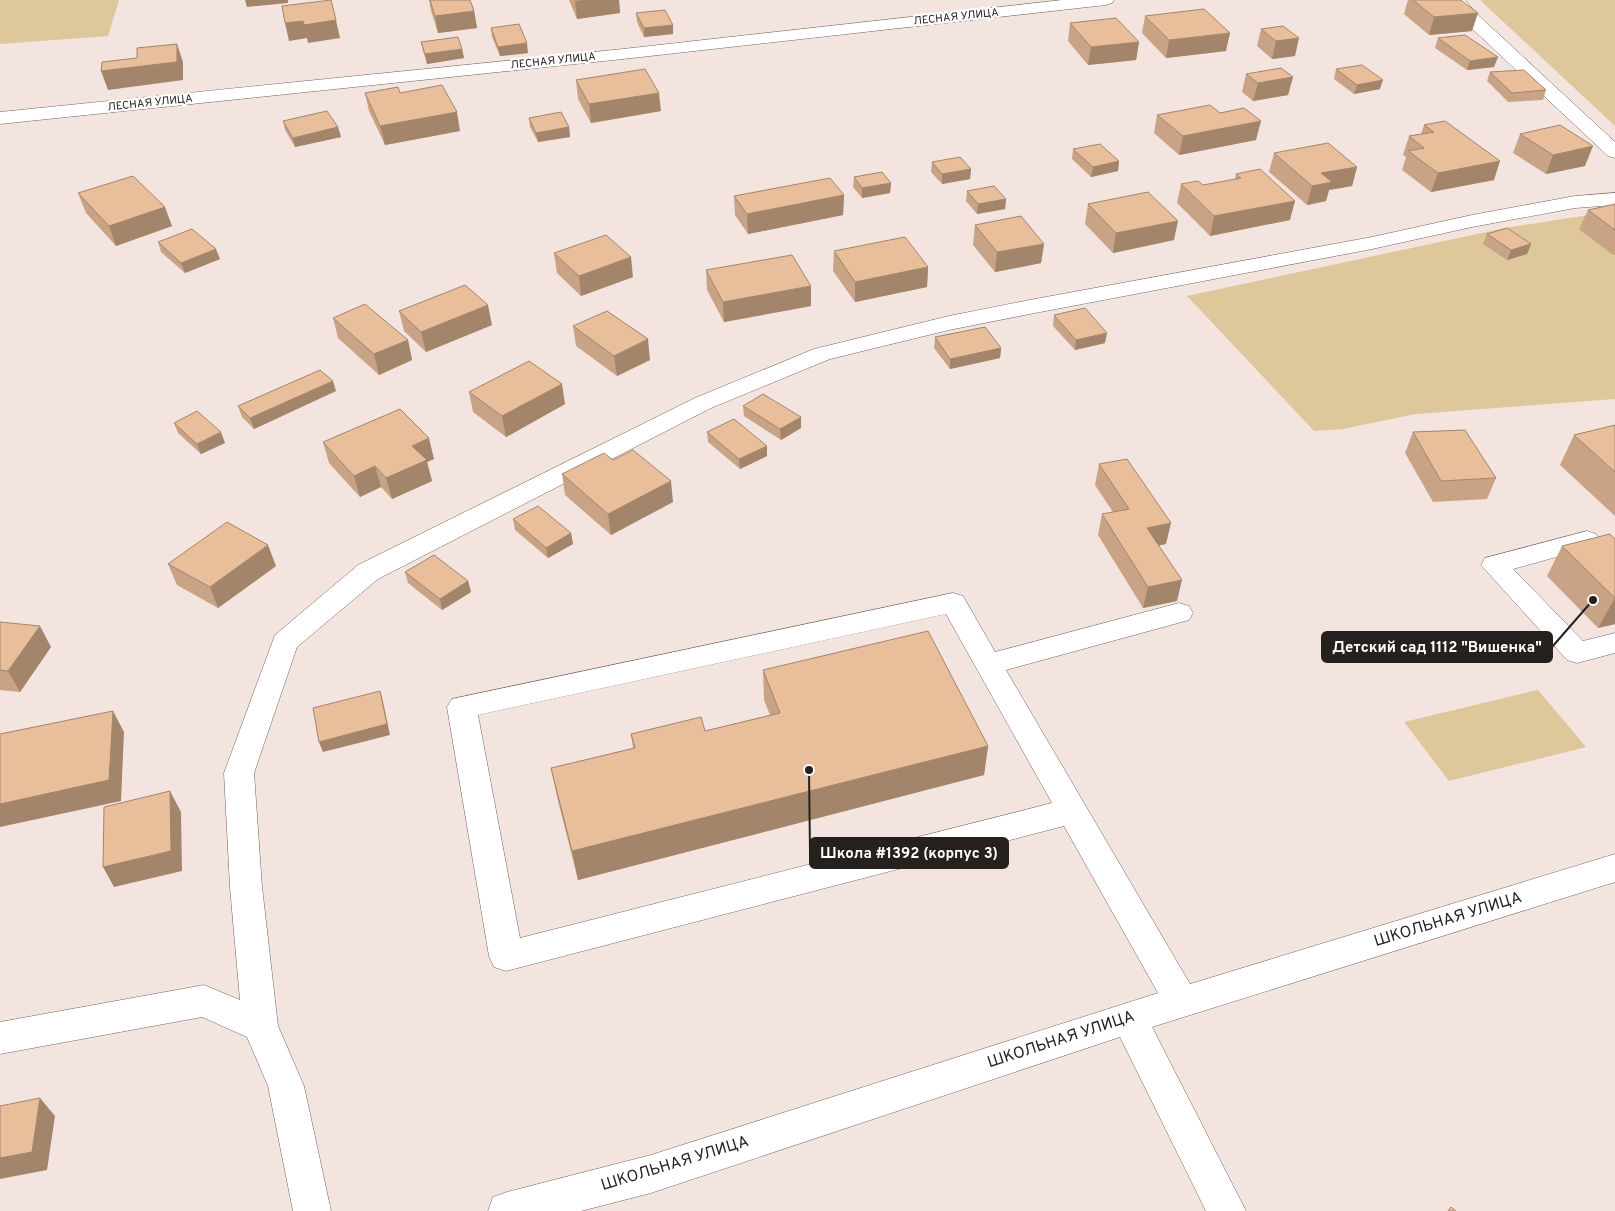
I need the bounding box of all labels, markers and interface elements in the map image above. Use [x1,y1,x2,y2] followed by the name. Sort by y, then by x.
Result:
[913,6,999,28] street label: ЛЕСНАЯ УЛИЦА
[510,50,596,72] street label: ЛЕСНАЯ УЛИЦА
[107,92,193,114] street label: ЛЕСНАЯ УЛИЦА
[1322,632,1552,662] callout: Детский сад 1112 "Вишенка"
[1332,639,1542,658] text: Детский сад 1112 "Вишенка"
[810,838,1008,868] callout: Школа #1392 (корпус 3)
[820,845,998,864] text: Школа #1392 (корпус 3)
[1372,888,1524,952] street label: ШКОЛЬНАЯ УЛИЦА
[985,1007,1137,1073] street label: ШКОЛЬНАЯ УЛИЦА
[599,1132,751,1196] street label: ШКОЛЬНАЯ УЛИЦА

